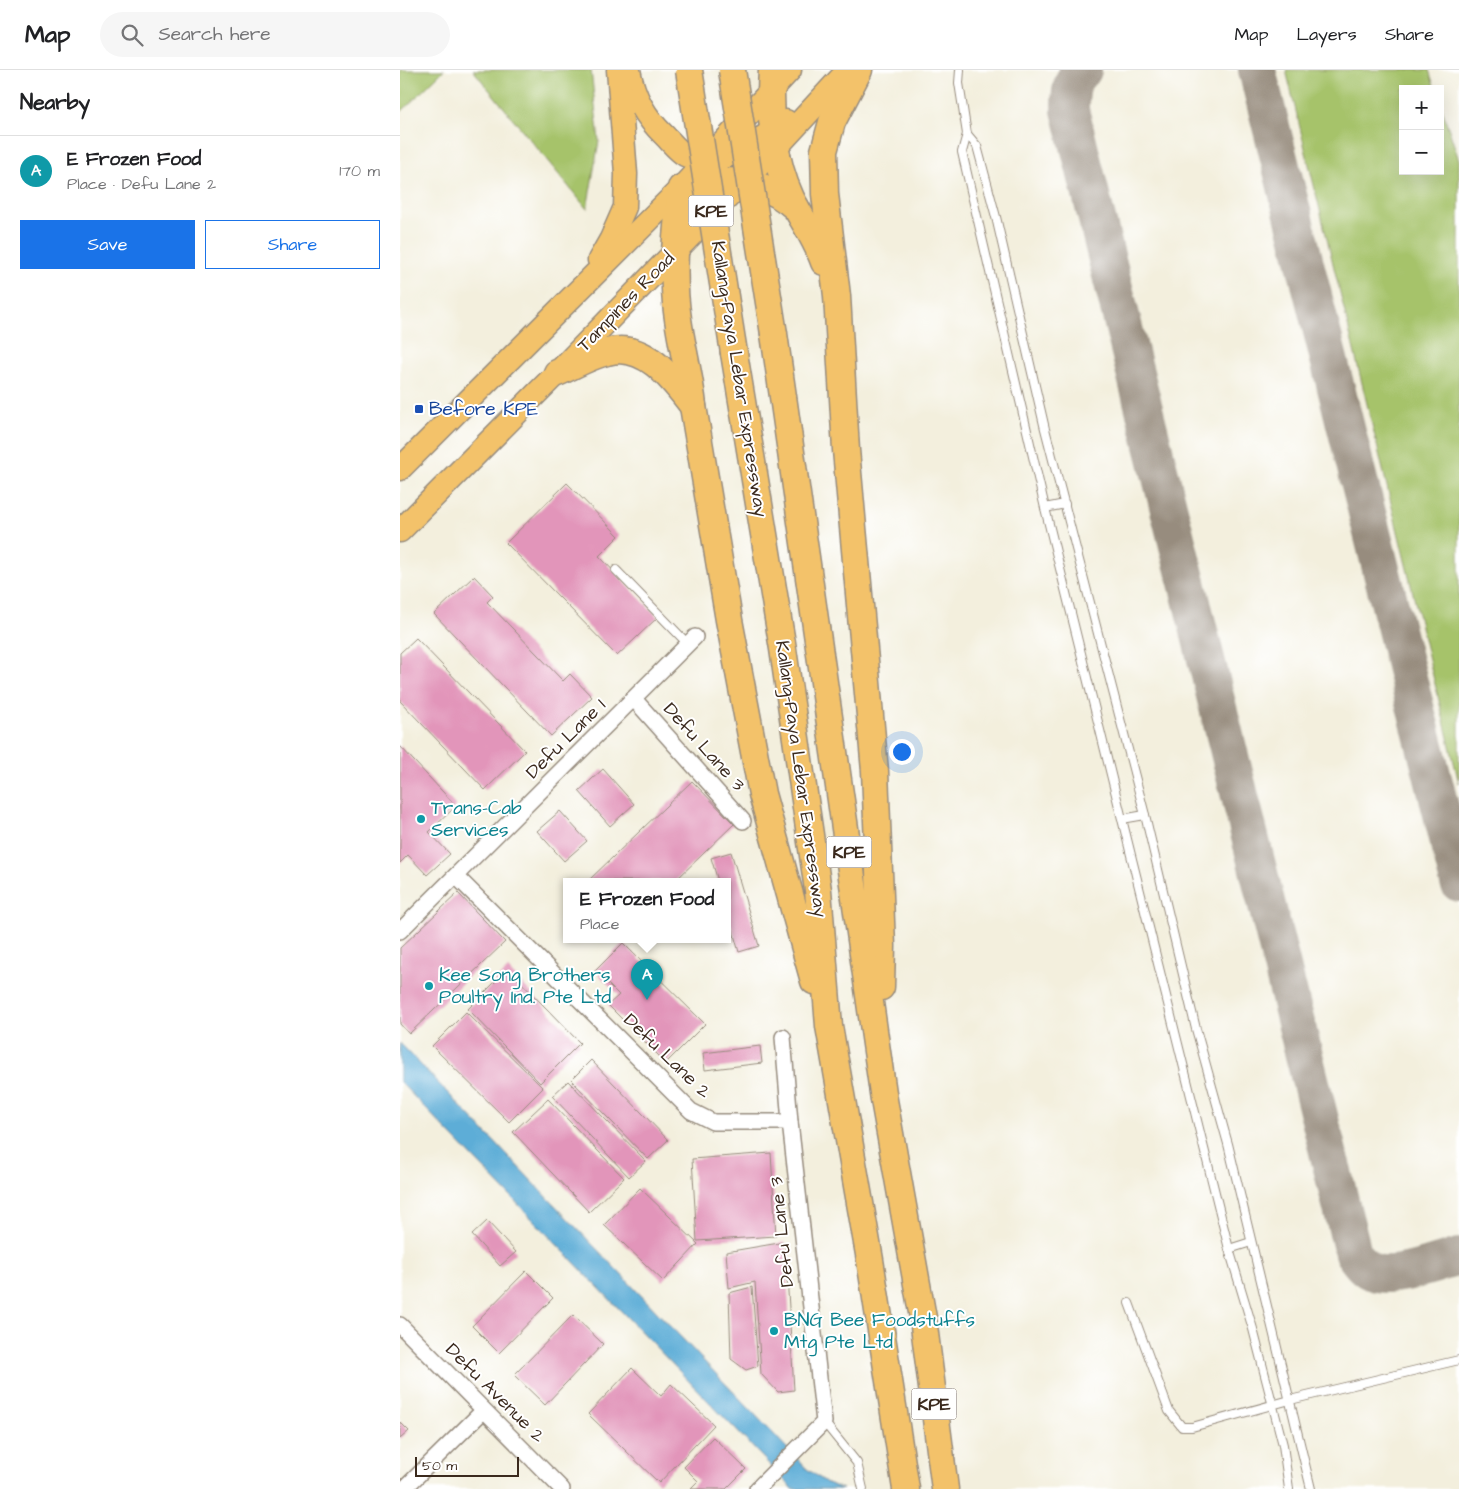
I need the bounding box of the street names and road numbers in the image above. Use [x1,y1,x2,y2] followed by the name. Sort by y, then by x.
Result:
[688,195,734,226] road number: KPE
[703,239,774,520] street label: Kallang-Paya Lebar Expressway
[571,246,681,358] street label: Tampines Road
[767,639,834,920] street label: Kallang-Paya Lebar Expressway
[520,692,613,785] street label: Defu Lane 1
[657,697,751,798] street label: Defu Lane 3
[826,836,872,868] road number: KPE
[617,1007,717,1105] street label: Defu Lane 2
[763,1175,801,1289] street label: Defu Lane 3
[439,1337,551,1449] street label: Defu Avenue 2
[912,1388,956,1420] road number: KPE

